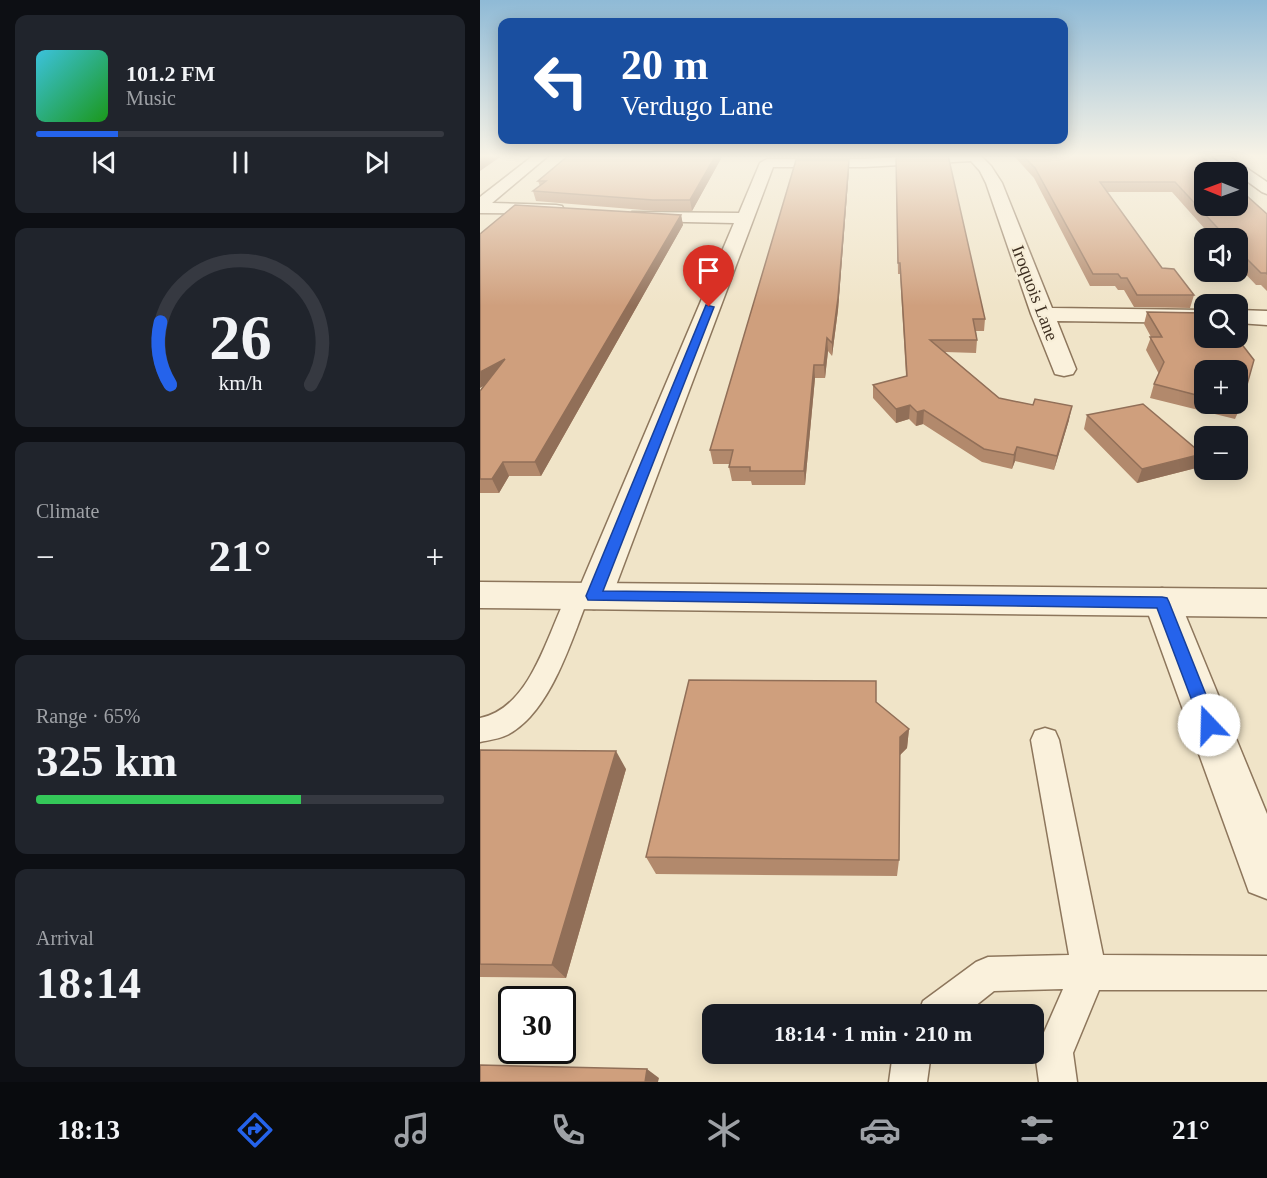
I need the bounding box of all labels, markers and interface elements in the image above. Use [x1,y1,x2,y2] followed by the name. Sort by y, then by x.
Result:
[522,42,600,120] icon: left
[621,42,709,88] text: 20 m
[126,61,215,86] text: 101.2 FM
[126,87,176,109] text: Music
[621,91,773,121] text: Verdugo Lane
[88,146,121,179] icon: previous
[224,146,257,179] icon: pause
[360,146,393,179] icon: next
[1194,162,1248,216] north arrow
[1194,162,1248,480] map controls
[1194,228,1248,282] button: sound
[1008,243,1062,343] street label: Iroquois Lane
[683,245,734,307] pin
[692,254,725,287] icon: arrive
[1194,294,1248,348] button: search
[209,303,271,372] text: 26
[1194,360,1248,414] button: +
[218,371,262,395] text: km/h
[1194,426,1248,480] button: −
[36,500,99,522] text: Climate
[209,531,272,581] text: 21°
[36,539,55,575] text: −
[425,539,444,575] text: +
[1177,693,1241,757] position arrow
[36,705,140,727] text: Range · 65%
[36,736,177,786] text: 325 km
[36,927,94,949] text: Arrival
[36,958,141,1008] text: 18:14
[498,986,576,1064] speed limit sign: 30
[774,1021,972,1046] text: 18:14 · 1 min · 210 m
[234,1109,276,1151] icon: directions
[391,1109,433,1151] icon: music
[547,1109,589,1151] icon: phone
[703,1109,745,1151] icon: climate
[859,1109,901,1151] icon: car
[1016,1109,1058,1151] icon: filters
[57,1115,120,1145] text: 18:13
[1172,1115,1210,1145] text: 21°

